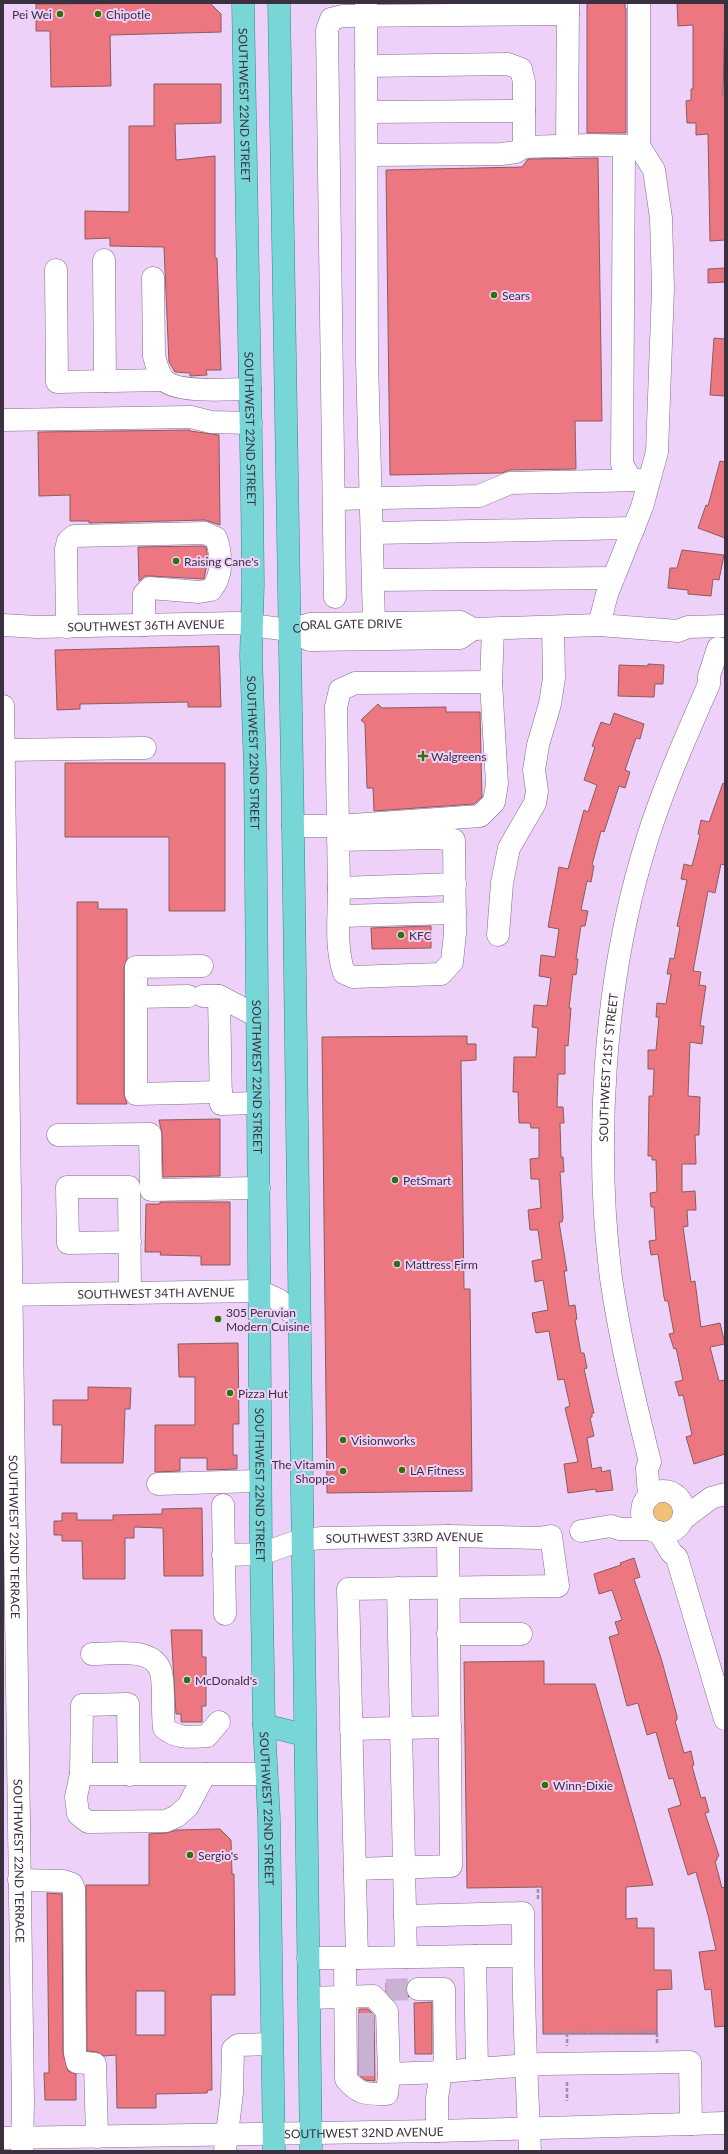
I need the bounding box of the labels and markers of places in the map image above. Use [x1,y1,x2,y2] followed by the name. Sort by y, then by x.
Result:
[12,7,52,22] place label: Pei Wei
[106,7,150,22] place label: Chipotle
[55,9,65,19] marker: Pei Wei
[93,9,103,19] marker: Chipotle
[502,288,530,303] place label: Sears
[489,290,499,300] marker: Sears
[184,554,259,569] place label: Raising Cane's
[171,556,181,566] marker: Raising Cane's
[431,749,486,764] place label: Walgreens
[418,751,428,761] marker: Walgreens
[409,928,432,943] place label: KFC
[396,930,406,940] marker: KFC
[403,1173,452,1188] place label: PetSmart
[390,1175,400,1185] marker: PetSmart
[405,1257,478,1272] place label: Mattress Firm
[392,1259,402,1269] marker: Mattress Firm
[226,1305,310,1334] place label: 305 Peruvian Modern Cuisine
[213,1314,223,1324] marker: 305 Peruvian Modern Cuisine
[238,1386,289,1401] place label: Pizza Hut
[225,1388,235,1398] marker: Pizza Hut
[351,1433,415,1448] place label: Visionworks
[338,1435,348,1445] marker: Visionworks
[272,1457,335,1486] place label: The Vitamin Shoppe
[410,1463,464,1478] place label: LA Fitness
[397,1465,407,1475] marker: LA Fitness
[338,1466,348,1476] marker: The Vitamin Shoppe
[195,1673,257,1688] place label: McDonald's
[182,1675,192,1685] marker: McDonald's
[553,1778,613,1793] place label: Winn-Dixie
[540,1780,550,1790] marker: Winn-Dixie
[198,1848,238,1863] place label: Sergio's
[185,1850,195,1860] marker: Sergio's

